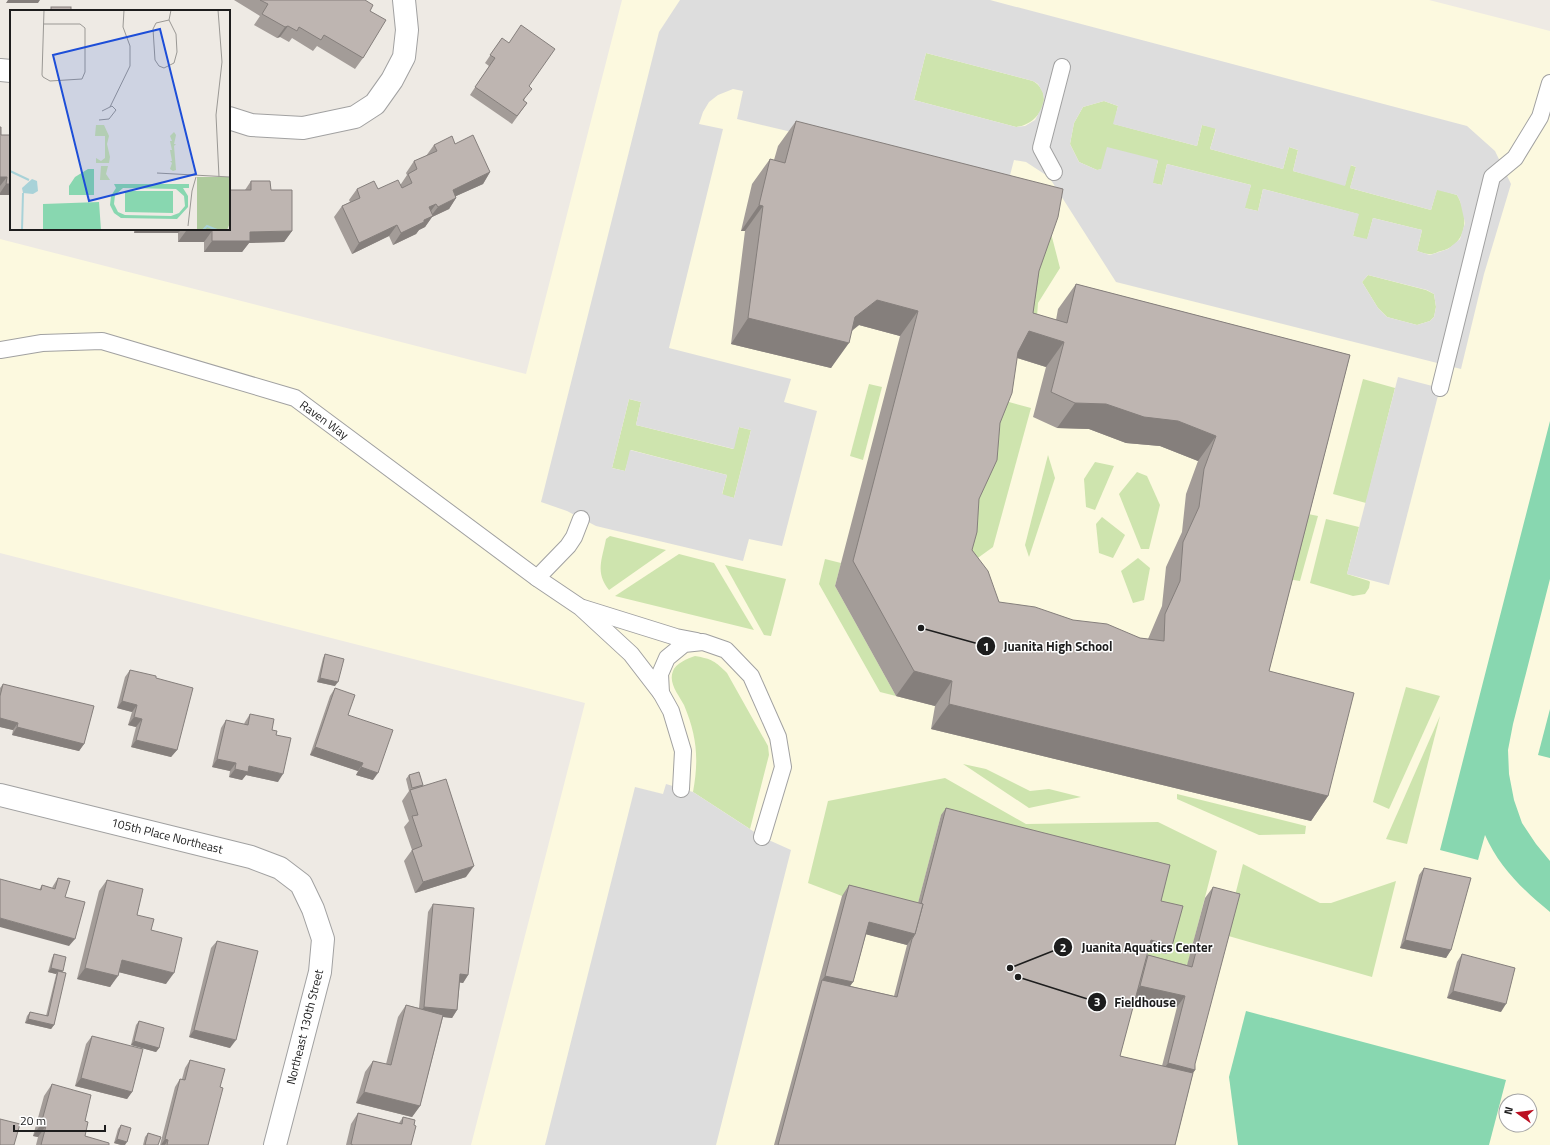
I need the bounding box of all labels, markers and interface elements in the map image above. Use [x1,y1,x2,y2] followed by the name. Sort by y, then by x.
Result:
[10,10,230,230] inset map
[296,395,353,444] street label: Raven Way
[976,634,1121,659] callout: Juanita High School
[1003,636,1113,656] text: Juanita High School
[983,637,989,656] text: 1
[109,812,226,859] street label: 105th Place Northeast
[1053,935,1220,960] callout: Juanita Aquatics Center
[1081,937,1213,957] text: Juanita Aquatics Center
[1060,938,1066,957] text: 2
[281,967,328,1086] street label: Northeast 130th Street
[1087,989,1184,1014] callout: Fieldhouse
[1094,992,1100,1011] text: 3
[1114,992,1176,1012] text: Fieldhouse
[1498,1093,1538,1133] north arrow
[1500,1105,1517,1116] text: N
[14,1107,105,1133] scale bar
[20,1111,46,1130] text: 20 m

